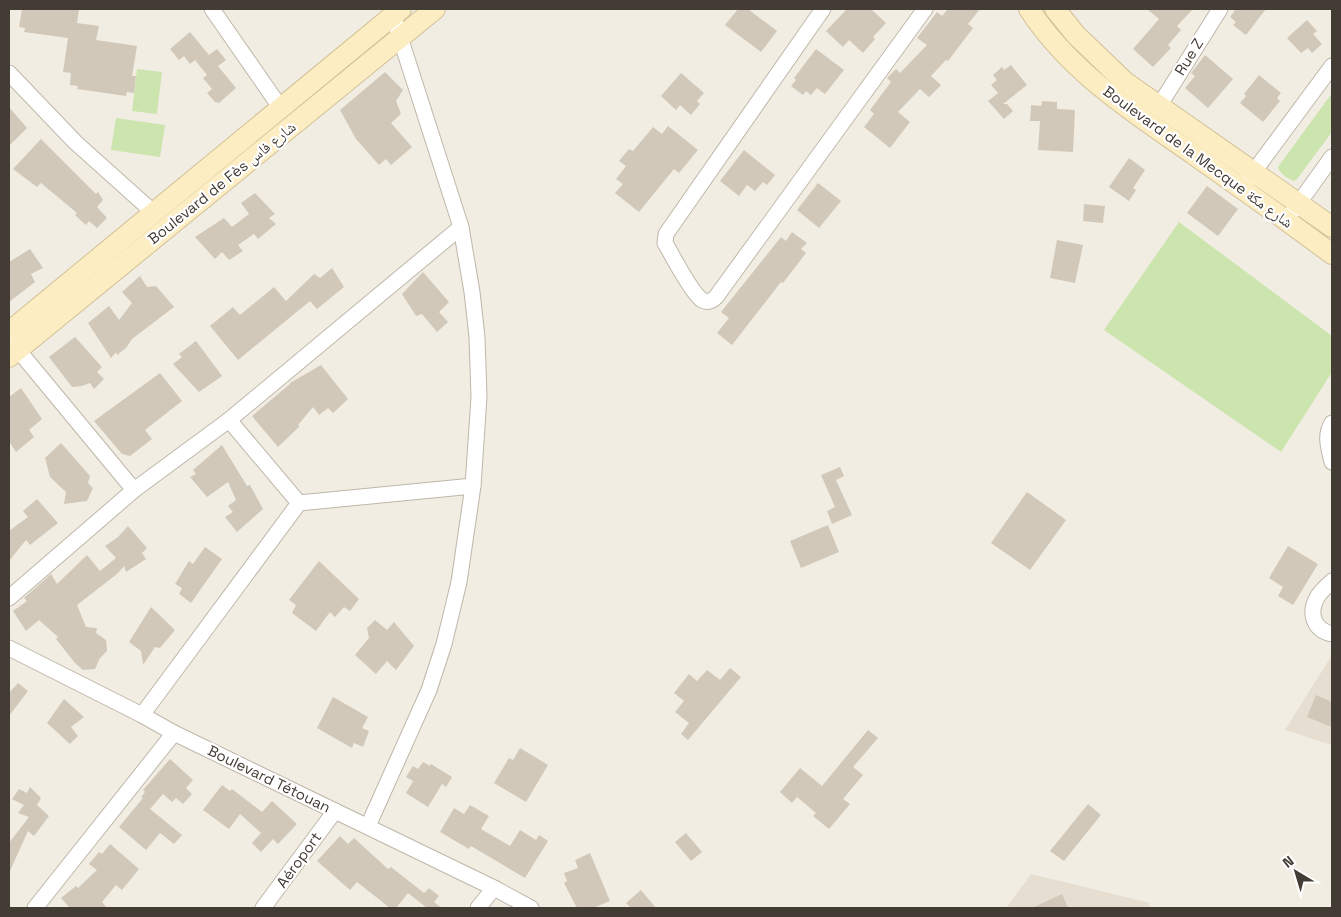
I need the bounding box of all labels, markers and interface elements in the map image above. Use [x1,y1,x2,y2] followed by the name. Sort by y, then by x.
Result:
[1170,35,1207,79] street label: Rue Z
[1099,81,1297,233] street label: Boulevard de la Mecque شارع مكة
[144,117,300,249] street label: Boulevard de Fès شارع فاس
[205,741,334,817] street label: Boulevard Tétouan
[272,828,325,891] street label: Aéroport
[1271,847,1321,897] north arrow
[1279,852,1297,872] text: N

